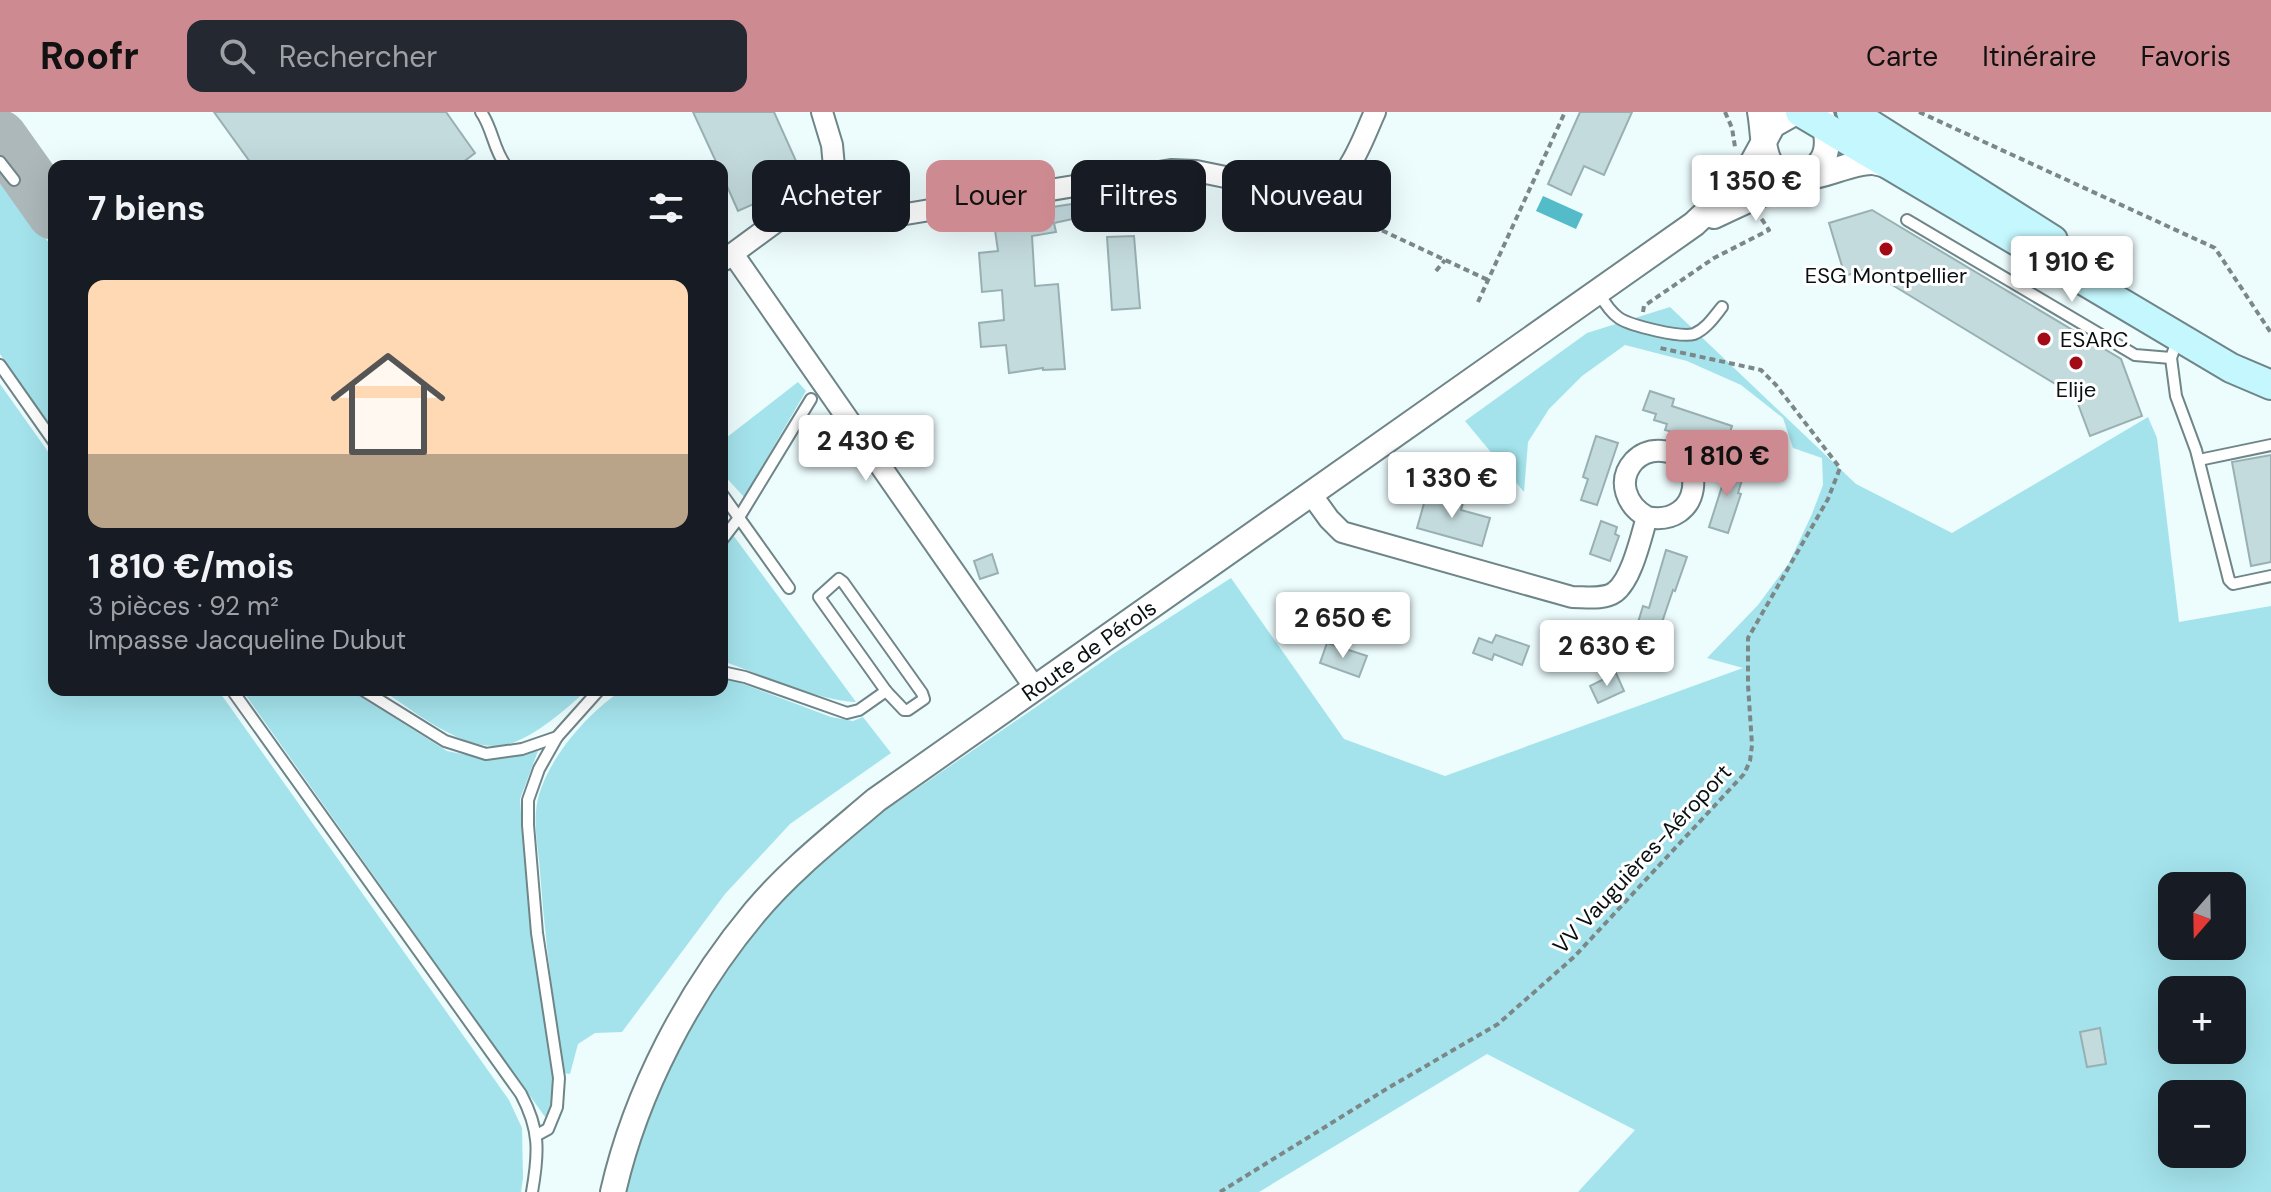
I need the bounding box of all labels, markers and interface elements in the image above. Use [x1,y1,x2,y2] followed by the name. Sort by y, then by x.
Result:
[187,20,747,92] search box
[40,31,139,81] text: Roofr
[215,34,259,78] icon: search
[279,37,437,76] text: Rechercher
[1866,38,1938,75] text: Carte
[1982,38,2096,75] text: Itinéraire
[2140,38,2231,75] text: Favoris
[1682,155,1830,223] pin: 1 350 €
[752,160,910,232] chip: Acheter
[926,160,1055,232] chip: Louer
[1071,160,1206,232] chip: Filtres
[1222,160,1391,232] chip: Nouveau
[1710,164,1802,198] text: 1 350 €
[88,186,205,231] text: 7 biens
[644,186,688,230] icon: filters
[1998,236,2146,304] pin: 1 910 €
[1877,240,1895,258] marker: ESG Montpellier
[2029,245,2115,279] text: 1 910 €
[1805,261,1967,290] place label: ESG Montpellier
[2060,325,2129,354] place label: ESARC
[2035,330,2053,348] marker: ESARC
[316,332,460,476] icon: home
[2067,354,2085,372] marker: Elije
[2056,375,2096,404] place label: Elije
[792,415,940,483] pin: 2 430 €
[817,424,915,458] text: 2 430 €
[1653,430,1801,498] pin: 1 810 €
[1684,439,1770,473] text: 1 810 €
[1378,452,1526,520] pin: 1 330 €
[1406,461,1498,495] text: 1 330 €
[88,544,294,589] text: 1 810 €/mois
[88,589,279,623] text: 3 pièces · 92 m²
[1269,592,1417,660] pin: 2 650 €
[1016,593,1162,708] street label: Route de Pérols
[1294,601,1392,635] text: 2 650 €
[1533,620,1681,688] pin: 2 630 €
[88,623,406,657] text: Impasse Jacqueline Dubut
[1558,629,1656,663] text: 2 630 €
[1546,758,1738,960] street label: VV Vauguières-Aéroport
[2158,872,2246,960] north arrow
[2158,872,2246,1168] map controls
[2158,976,2246,1064] button: +
[2158,1080,2246,1168] button: −

